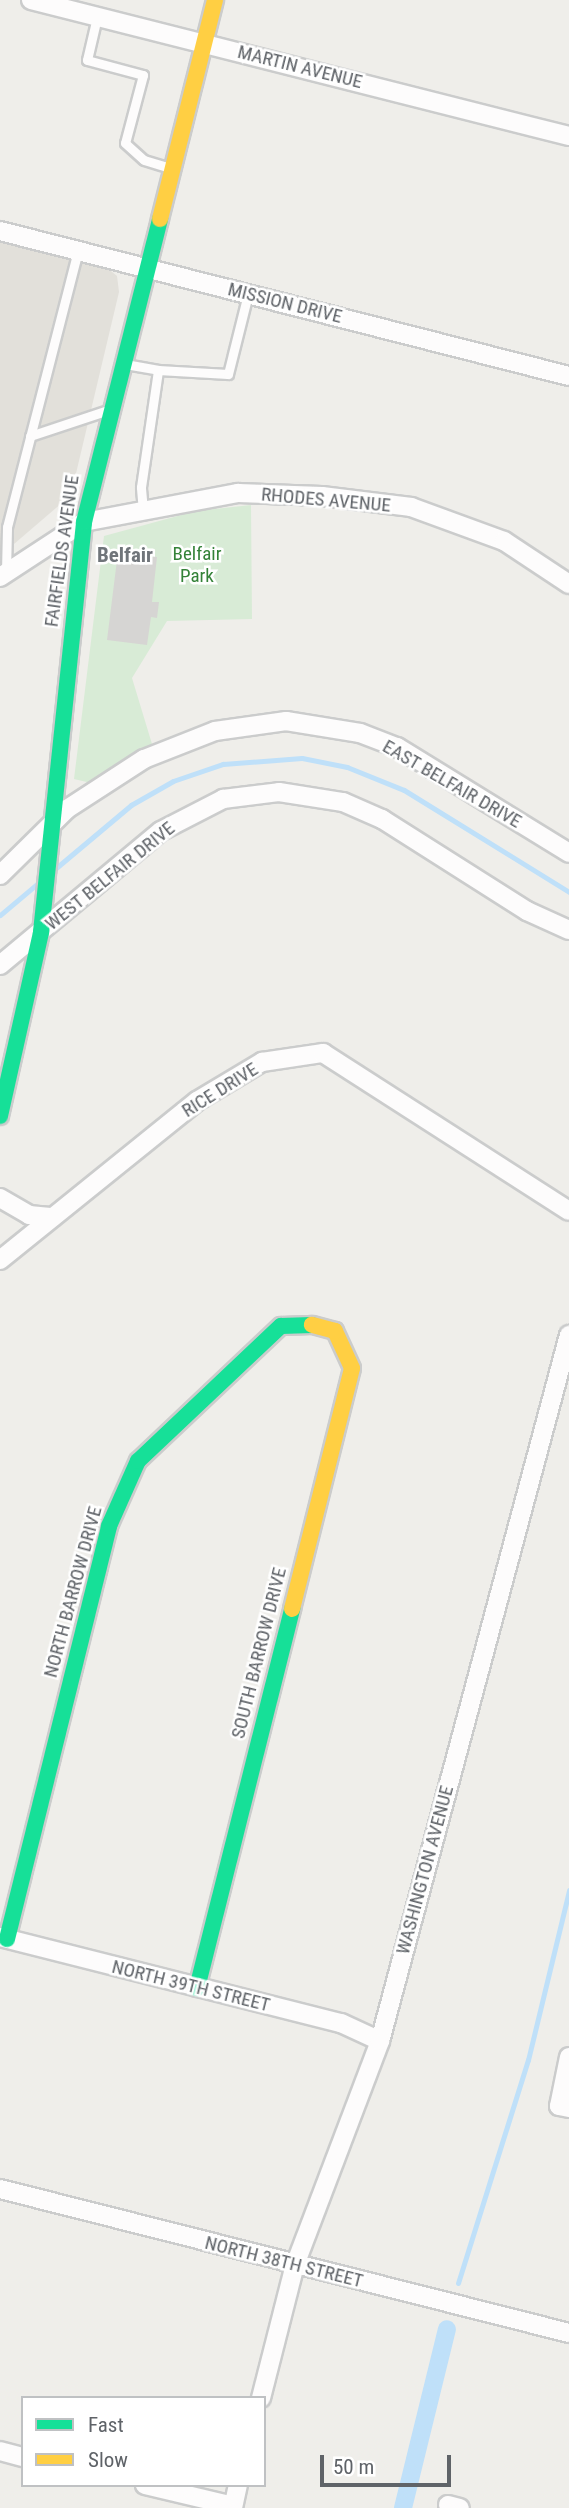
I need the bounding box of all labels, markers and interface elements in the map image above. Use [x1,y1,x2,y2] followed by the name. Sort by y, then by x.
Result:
[235,40,365,94] street label: MARTIN AVENUE
[226,278,344,328] street label: MISSION DRIVE
[40,474,84,628] street label: FAIRFIELDS AVENUE
[260,483,392,517] street label: RHODES AVENUE
[97,542,153,568] district label: Belfair
[173,543,221,587] park label: Belfair Park
[378,735,526,833] street label: EAST BELFAIR DRIVE
[41,817,179,935] street label: WEST BELFAIR DRIVE
[178,1058,262,1122] street label: RICE DRIVE
[39,1504,107,1680] street label: NORTH BARROW DRIVE
[227,1565,291,1741] street label: SOUTH BARROW DRIVE
[392,1783,458,1957] street label: WASHINGTON AVENUE
[110,1955,272,2017] street label: NORTH 39TH STREET
[203,2231,365,2293] street label: NORTH 38TH STREET
[21,2396,266,2487] legend
[88,2413,124,2437] text: Fast
[324,2442,455,2486] scale bar
[88,2448,128,2472] text: Slow
[333,2455,374,2479] text: 50 m

